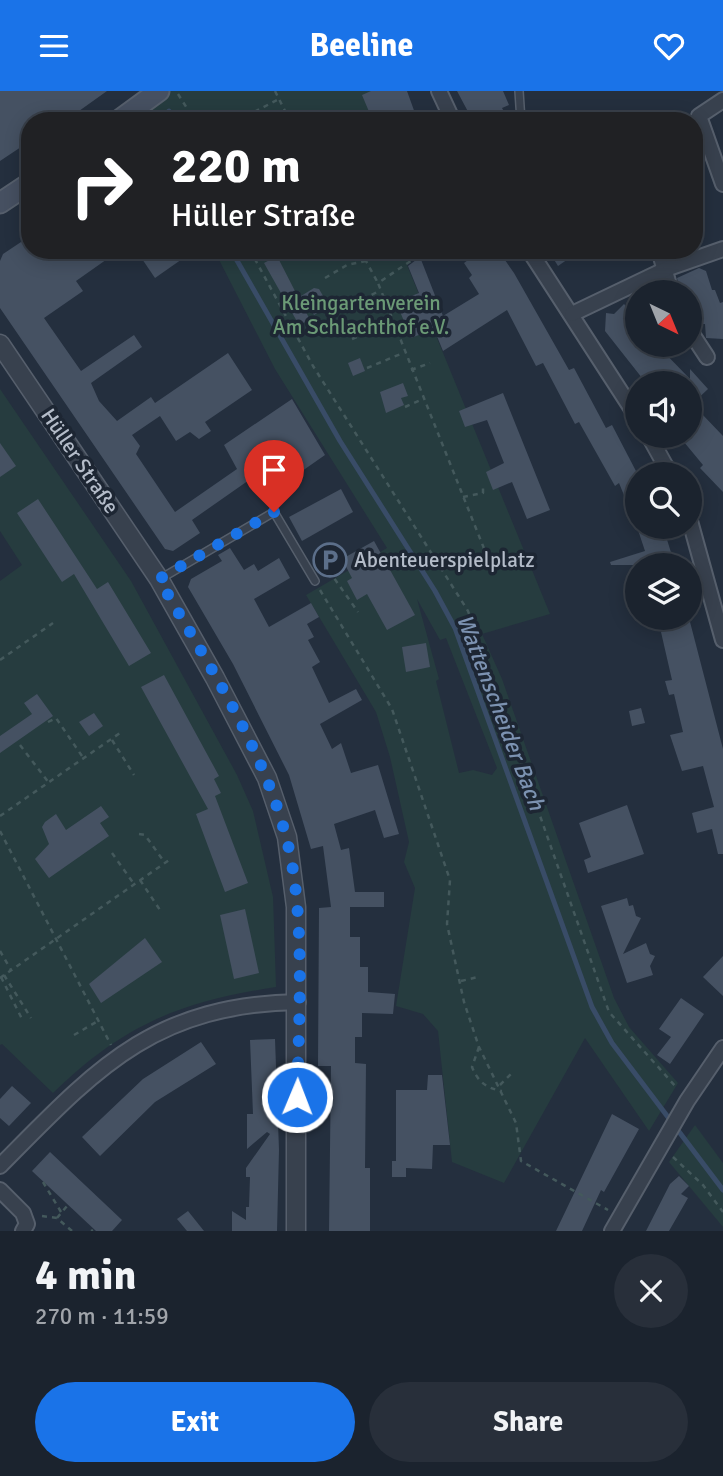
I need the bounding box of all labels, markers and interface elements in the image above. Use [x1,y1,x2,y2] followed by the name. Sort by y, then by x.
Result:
[310,26,413,65] text: Beeline
[35,27,73,65] icon: menu
[650,27,688,65] icon: heart
[171,136,301,196] text: 220 m
[56,140,147,231] icon: right
[171,196,356,235] text: Hüller Straße
[625,280,702,357] north arrow
[625,280,702,630] map controls
[273,290,449,340] park label: Kleingartenverein Am Schlachthof e.V.
[625,371,702,448] button: sound
[35,403,125,519] street label: Hüller Straße
[244,440,304,512] pin
[255,451,293,489] icon: arrive
[625,462,702,539] button: search
[311,541,349,579] parking icon: Abenteuerspielplatz
[354,547,535,573] place label: Abenteuerspielplatz
[625,553,702,630] button: layers
[450,610,552,816] water label: Wattenscheider Bach
[260,1060,334,1134] position arrow
[35,1250,136,1301] text: 4 min
[614,1254,688,1328] button: close
[35,1302,169,1331] text: 270 m · 11:59
[35,1382,355,1462] button: Exit
[369,1382,688,1462] button: Share

